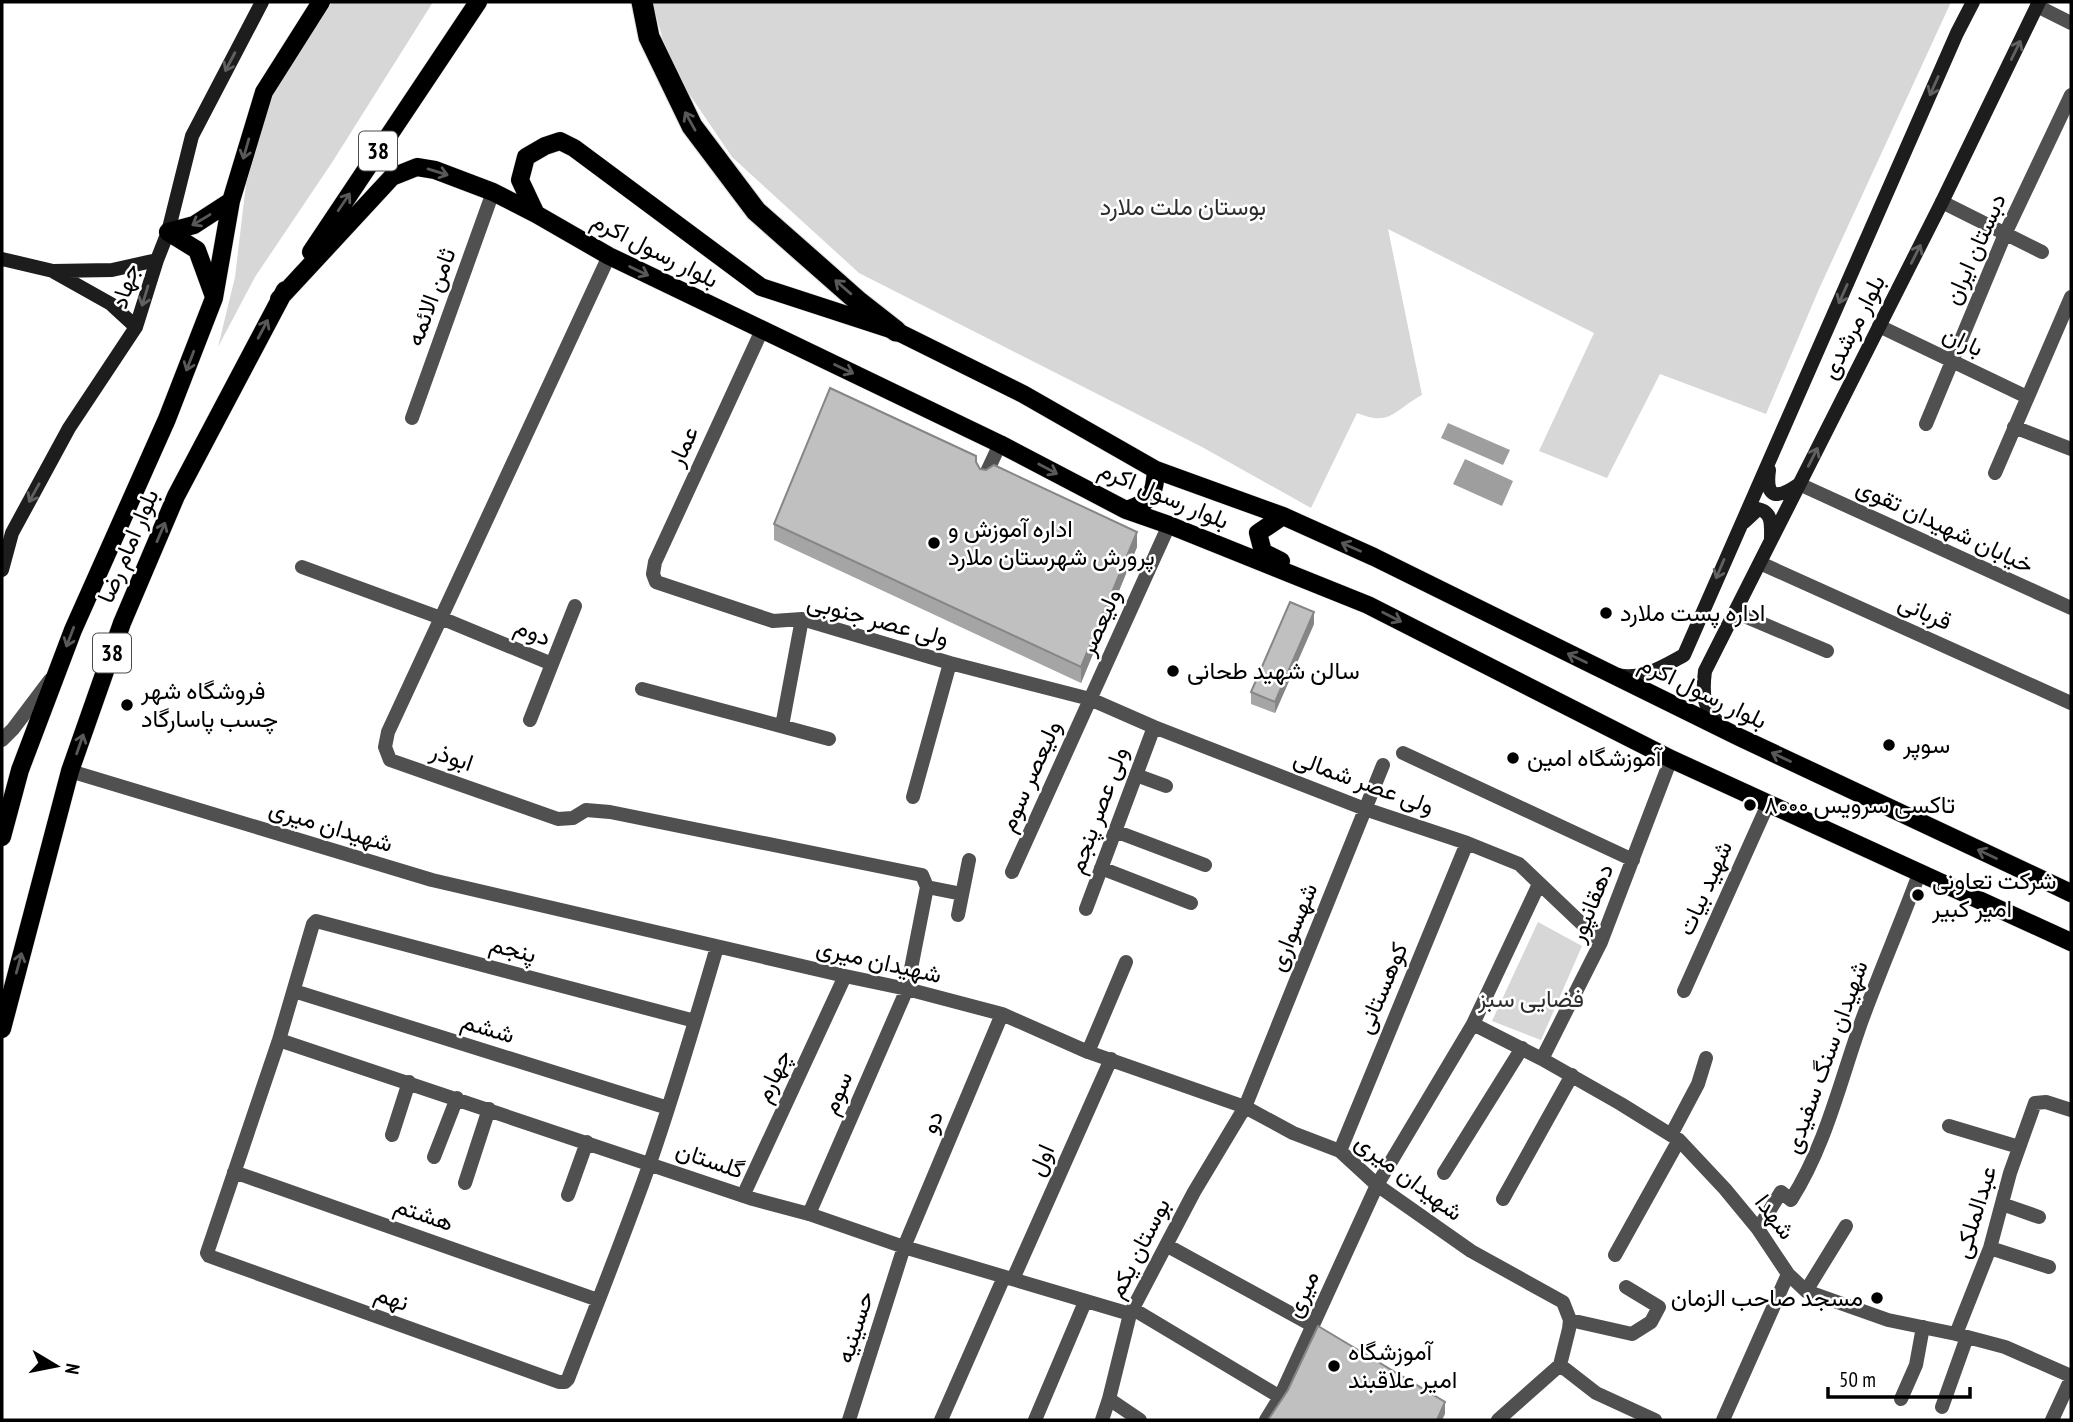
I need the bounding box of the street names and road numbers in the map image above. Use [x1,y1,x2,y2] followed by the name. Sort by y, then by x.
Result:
[359,132,397,170] road number: 38
[1936,188,2013,309] street label: دبستان ایران
[586,204,724,296] street label: بلوار رسول اکرم
[398,243,463,350] street label: ثامن الائمه
[103,259,146,312] street label: جهاد
[1813,269,1892,384] street label: بلوار مرشدی
[1938,318,1989,363] street label: باران
[659,421,705,472] street label: عمار
[1094,453,1234,537] street label: بلوار رسول اکرم
[1851,471,2039,580] street label: خیابان شهیدان تقوی
[90,484,166,608] street label: بلوار امام رضا
[1071,584,1128,661] street label: ولیعصر
[804,586,952,653] street label: ولی عصر جنوبی
[1894,586,1957,637] street label: قربانی
[510,610,556,654] street label: دوم
[93,634,131,673] road number: 38
[1634,647,1772,737] street label: بلوار رسول اکرم
[991,715,1069,837] street label: ولیعصر سوم
[426,735,478,778] street label: ابوذر
[1060,742,1136,878] street label: ولی عصر پنجم
[1290,742,1439,821] street label: ولی عصر شمالی
[266,792,397,859] street label: شهیدان میری
[1670,836,1739,940] street label: شهید بیات
[1560,859,1621,948] street label: دهقانپور
[1261,878,1324,976] street label: شهسواری
[486,927,540,971] street label: پنجم
[813,931,945,990] street label: شهیدان میری
[1348,937,1415,1038] street label: کوهستانی
[1776,956,1875,1158] street label: شهیدان سنگ سفیدی
[457,1005,519,1051] street label: ششم
[747,1044,799,1108] street label: چهارم
[814,1067,860,1119] street label: سوم
[913,1106,950,1138] street label: دو
[1349,1126,1470,1227] street label: شهیدان میری
[672,1133,748,1186] street label: گلستان
[1020,1139,1061,1181] street label: اول
[1946,1162,2003,1262] street label: عبدالملکی
[1748,1188,1803,1246] street label: شهدا
[390,1189,458,1239] street label: هشتم
[1100,1192,1178,1304] street label: بوستان یکم
[1277,1265,1326,1322] street label: میری
[371,1277,413,1319] street label: نهم
[828,1287,881,1367] street label: حسینیه

